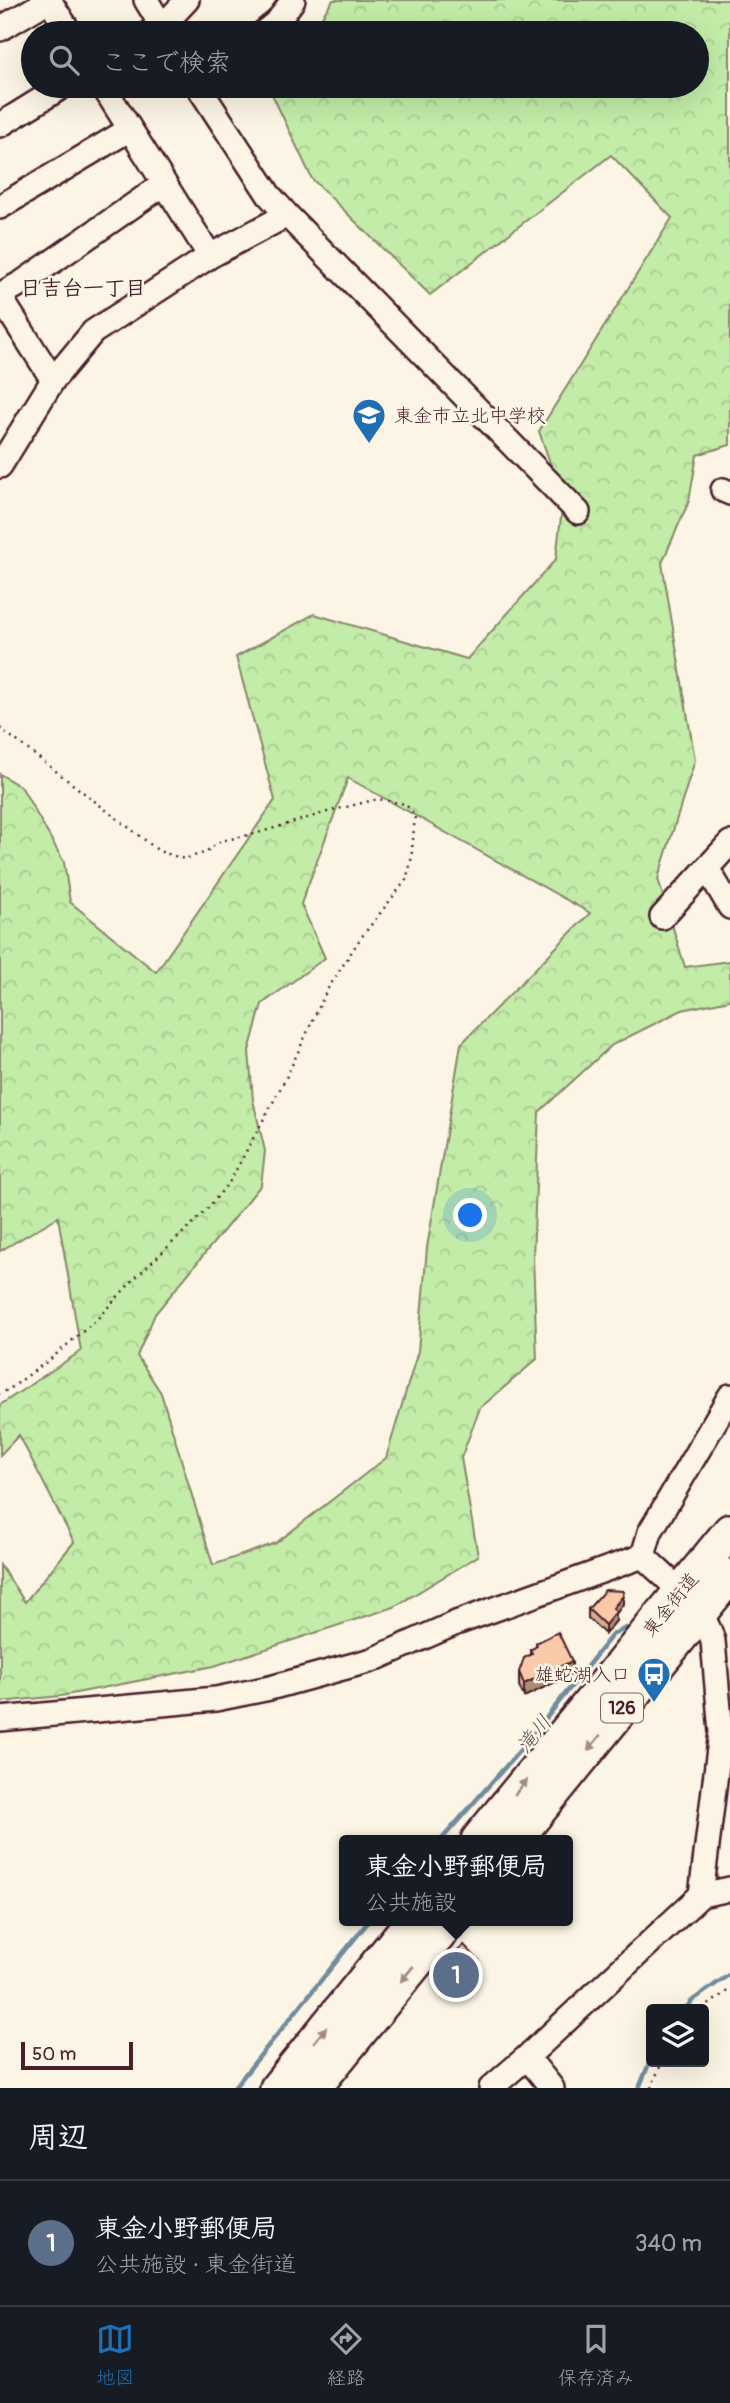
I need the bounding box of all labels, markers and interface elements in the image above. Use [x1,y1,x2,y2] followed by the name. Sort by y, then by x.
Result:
[21,21,709,98] search box
[45,41,83,79] icon: search
[101,47,231,79] text: ここで検索
[20,275,146,302] district label: 日吉台一丁目
[350,396,388,445] school or university icon: 東金市立北中学校
[394,404,546,428] place label: 東金市立北中学校
[453,1198,487,1232] your location
[638,1568,704,1642] street label: 東金街道
[635,1655,673,1704] bus stop icon: 雄蛇湖入口
[535,1663,630,1687] place label: 雄蛇湖入口
[601,1694,643,1722] road number: 126
[511,1709,558,1759] water label: 滝川
[587,1734,602,1751] one-way arrow
[513,1779,528,1797] one-way arrow
[339,1835,573,1926] popup
[365,1851,547,1883] text: 東金小野郵便局
[365,1888,457,1917] text: 公共施設
[433,1949,479,2001] pin: 1
[400,1965,415,1982] one-way arrow
[646,2004,709,2067] map controls
[646,2004,709,2067] button: layers
[312,2026,327,2043] one-way arrow
[21,2039,133,2071] scale bar
[32,2042,76,2066] text: 50 m
[28,2119,88,2156] text: 周辺
[95,2213,277,2245] text: 東金小野郵便局
[47,2229,56,2258] text: 1
[635,2229,702,2258] text: 340 m
[95,2250,296,2279] text: 公共施設 · 東金街道
[96,2320,134,2390] tab: 地図
[327,2320,365,2390] tab: 経路
[558,2320,634,2390] tab: 保存済み

